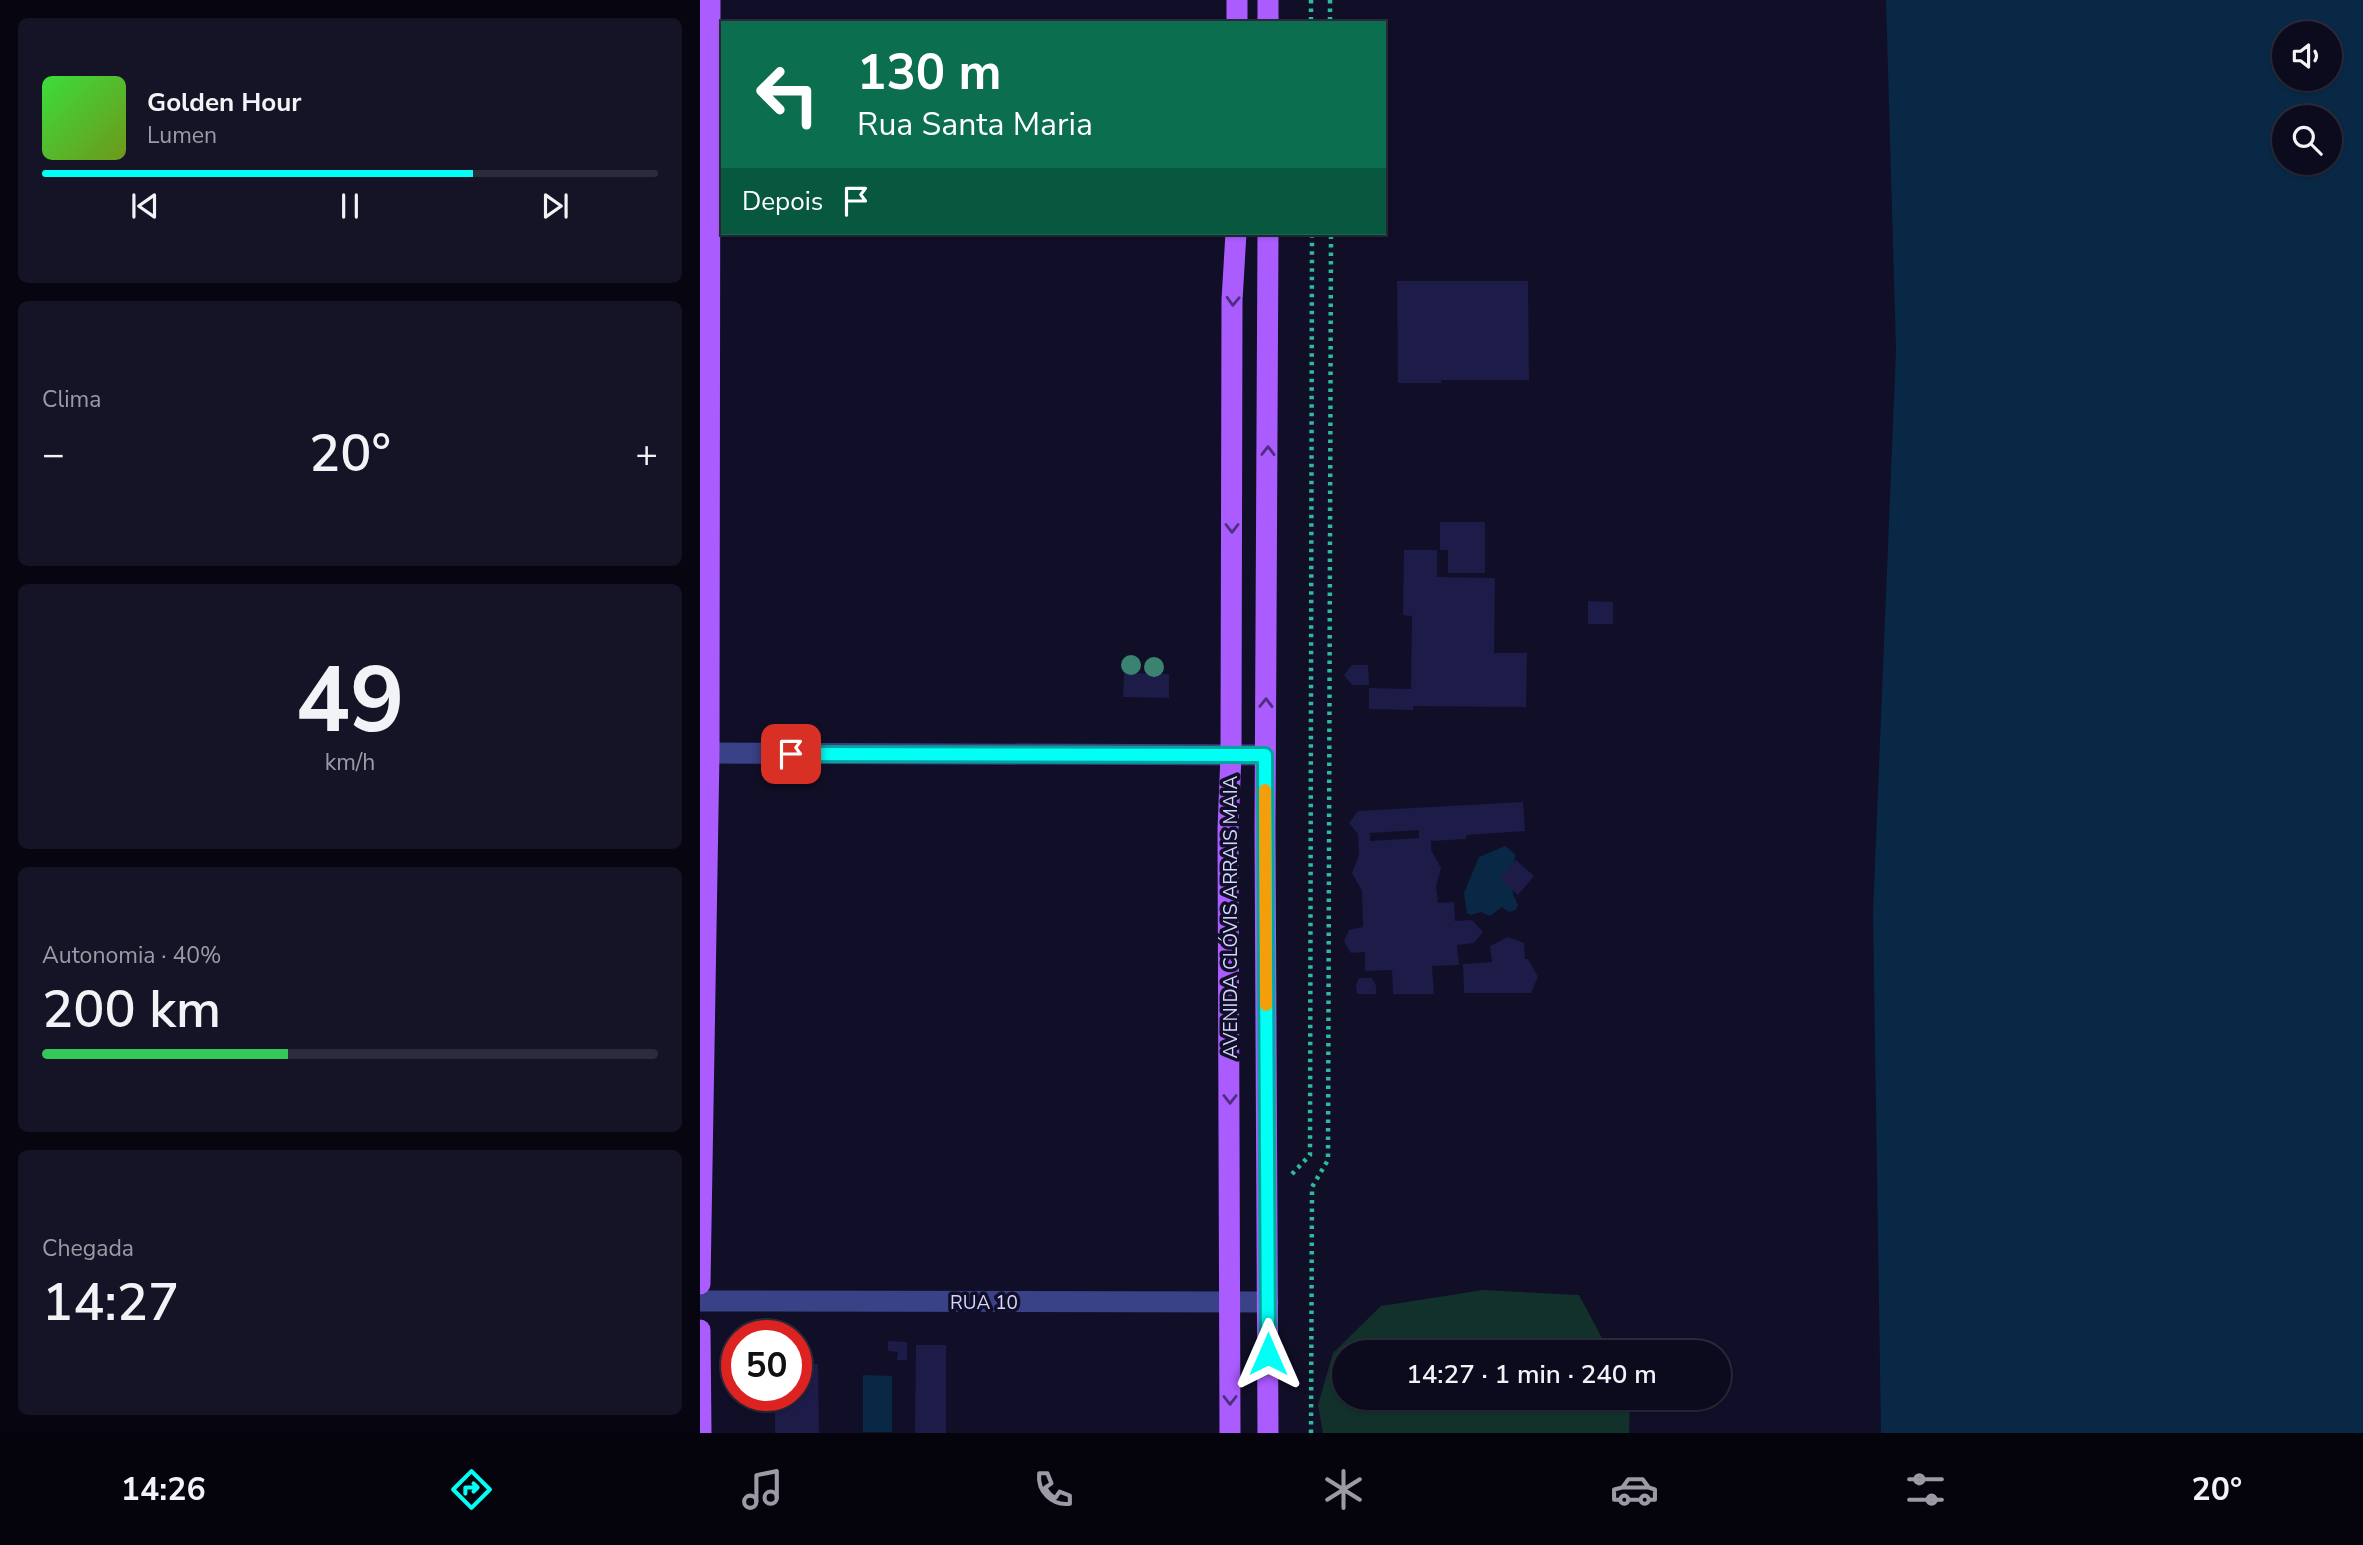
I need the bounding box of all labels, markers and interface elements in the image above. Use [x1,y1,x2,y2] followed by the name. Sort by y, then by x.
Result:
[2272,21,2342,175] map controls
[2272,21,2342,91] button: sound
[857,39,1001,106] text: 130 m
[742,49,833,140] icon: left
[147,85,302,120] text: Golden Hour
[857,103,1093,146] text: Rua Santa Maria
[2272,105,2342,175] button: search
[147,120,217,151] text: Lumen
[837,182,875,220] icon: arrive
[742,184,823,219] text: Depois
[126,187,164,225] icon: previous
[331,187,369,225] icon: pause
[536,187,574,225] icon: next
[1225,296,1240,307] one-way arrow
[42,384,102,415] text: Clima
[309,418,391,489] text: 20°
[42,429,65,480] text: −
[635,429,658,480] text: +
[1260,446,1276,456] one-way arrow
[1224,524,1240,534] one-way arrow
[295,639,405,763] text: 49
[1258,698,1273,709] one-way arrow
[761,724,821,784] pin
[772,735,810,773] icon: arrive
[325,747,375,778] text: km/h
[1218,775,1244,1058] street label: AVENIDA CLÓVIS ARRAIS MAIA
[42,940,222,971] text: Autonomia · 40%
[42,974,221,1045] text: 200 km
[1222,1094,1238,1105] one-way arrow
[42,1233,134,1264] text: Chegada
[42,1267,179,1338] text: 14:27
[950,1290,1018,1316] street label: RUA 10
[1231,1317,1305,1391] position arrow
[721,1320,812,1411] speed limit sign: 50
[1406,1357,1657,1392] text: 14:27 · 1 min · 240 m
[1222,1395,1238,1406] one-way arrow
[447,1465,496,1514] icon: directions
[738,1465,787,1514] icon: music
[1029,1465,1078,1514] icon: phone
[1319,1465,1368,1514] icon: climate
[1610,1465,1659,1514] icon: car
[1901,1465,1950,1514] icon: filters
[121,1468,206,1511] text: 14:26
[2192,1468,2242,1511] text: 20°

